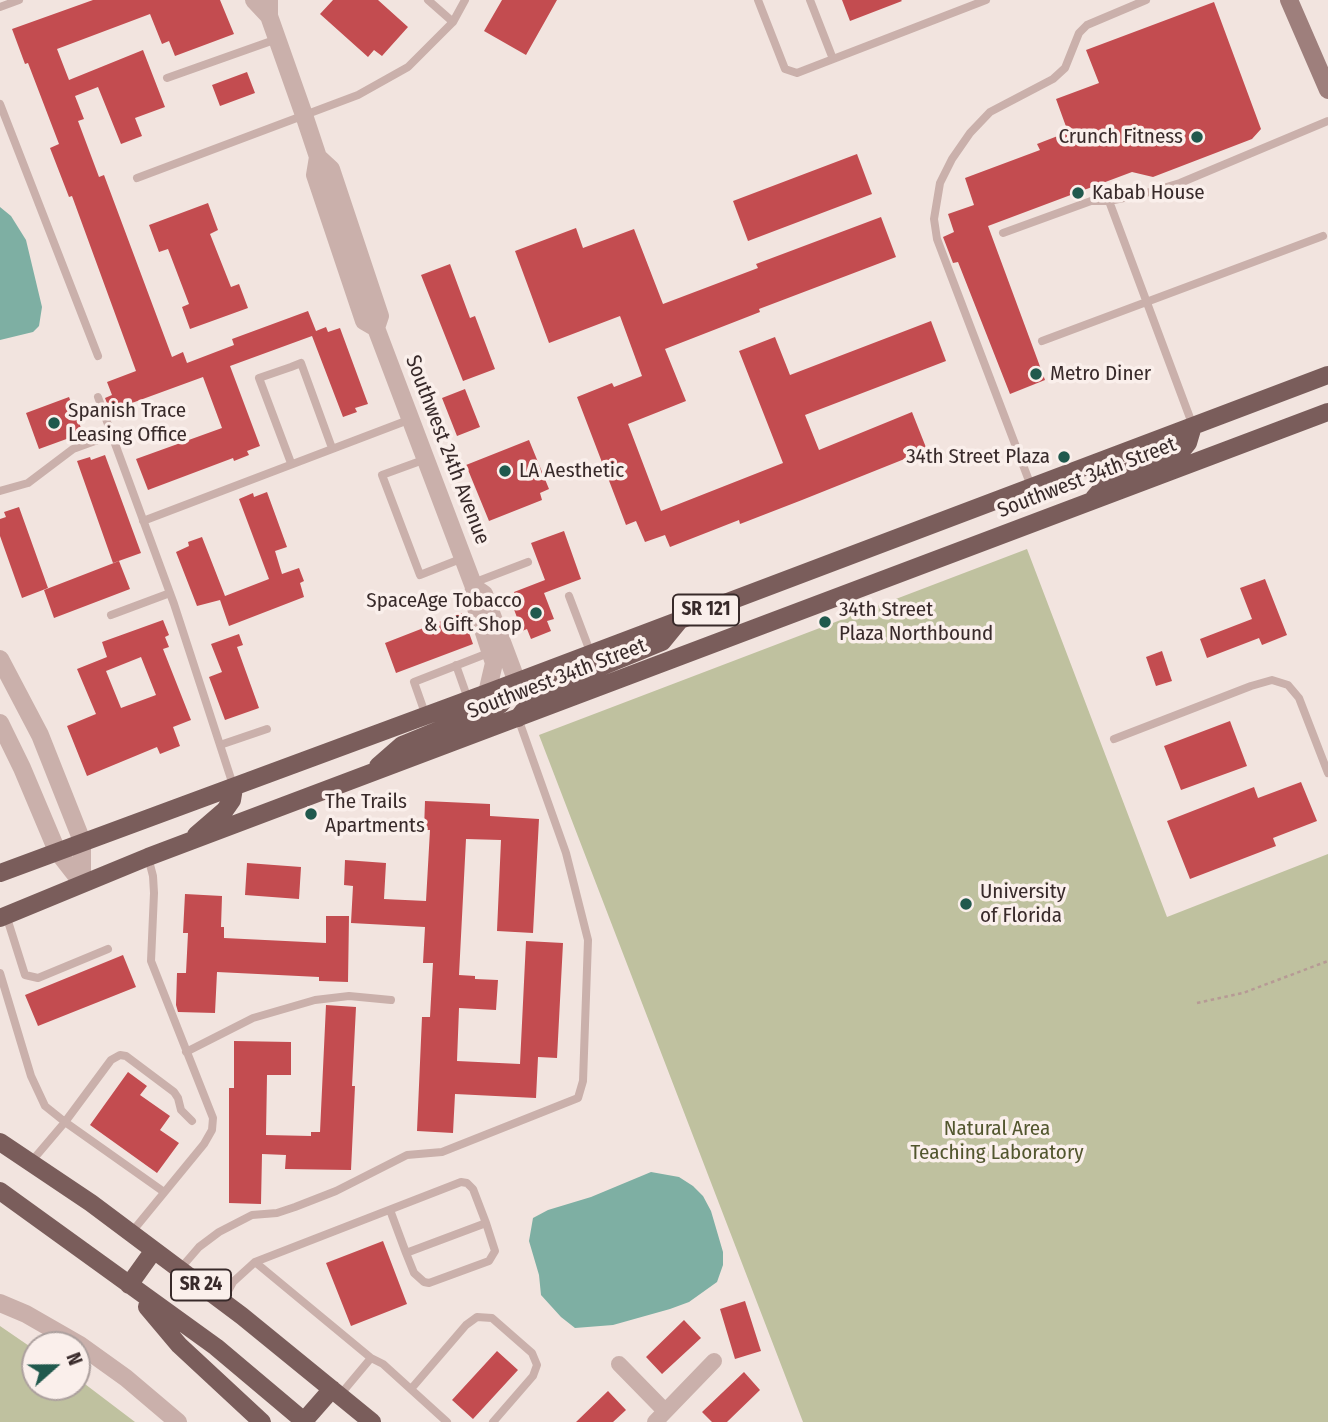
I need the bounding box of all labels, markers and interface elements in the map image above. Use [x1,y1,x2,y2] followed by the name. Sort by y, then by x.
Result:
[1058,124,1183,150] place label: Crunch Fitness
[1189,129,1205,145] marker: Crunch Fitness
[1092,180,1205,206] place label: Kabab House
[1070,185,1086,201] marker: Kabab House
[399,352,495,548] street label: Southwest 24th Avenue
[1050,361,1151,387] place label: Metro Diner
[1028,366,1044,382] marker: Metro Diner
[68,398,187,448] place label: Spanish Trace Leasing Office
[46,415,62,431] marker: Spanish Trace Leasing Office
[994,432,1180,524] street label: Southwest 34th Street
[906,444,1050,470] place label: 34th Street Plaza
[1056,449,1072,465] marker: 34th Street Plaza
[519,458,624,484] place label: LA Aesthetic
[497,463,513,479] marker: LA Aesthetic
[366,588,522,638] place label: SpaceAge Tobacco & Gift Shop
[673,594,739,625] road number: SR 121
[839,597,993,647] place label: 34th Street Plaza Northbound
[528,605,544,621] marker: SpaceAge Tobacco & Gift Shop
[817,614,833,630] marker: 34th Street Plaza Northbound
[464,633,650,725] street label: Southwest 34th Street
[325,789,425,839] place label: The Trails Apartments
[303,806,319,822] marker: The Trails Apartments
[980,879,1066,929] place label: University of Florida
[958,896,974,912] marker: University of Florida
[910,1116,1084,1166] park label: Natural Area Teaching Laboratory
[171,1270,231,1301] road number: SR 24
[21,1331,91,1401] north arrow
[61,1350,87,1368] text: N

